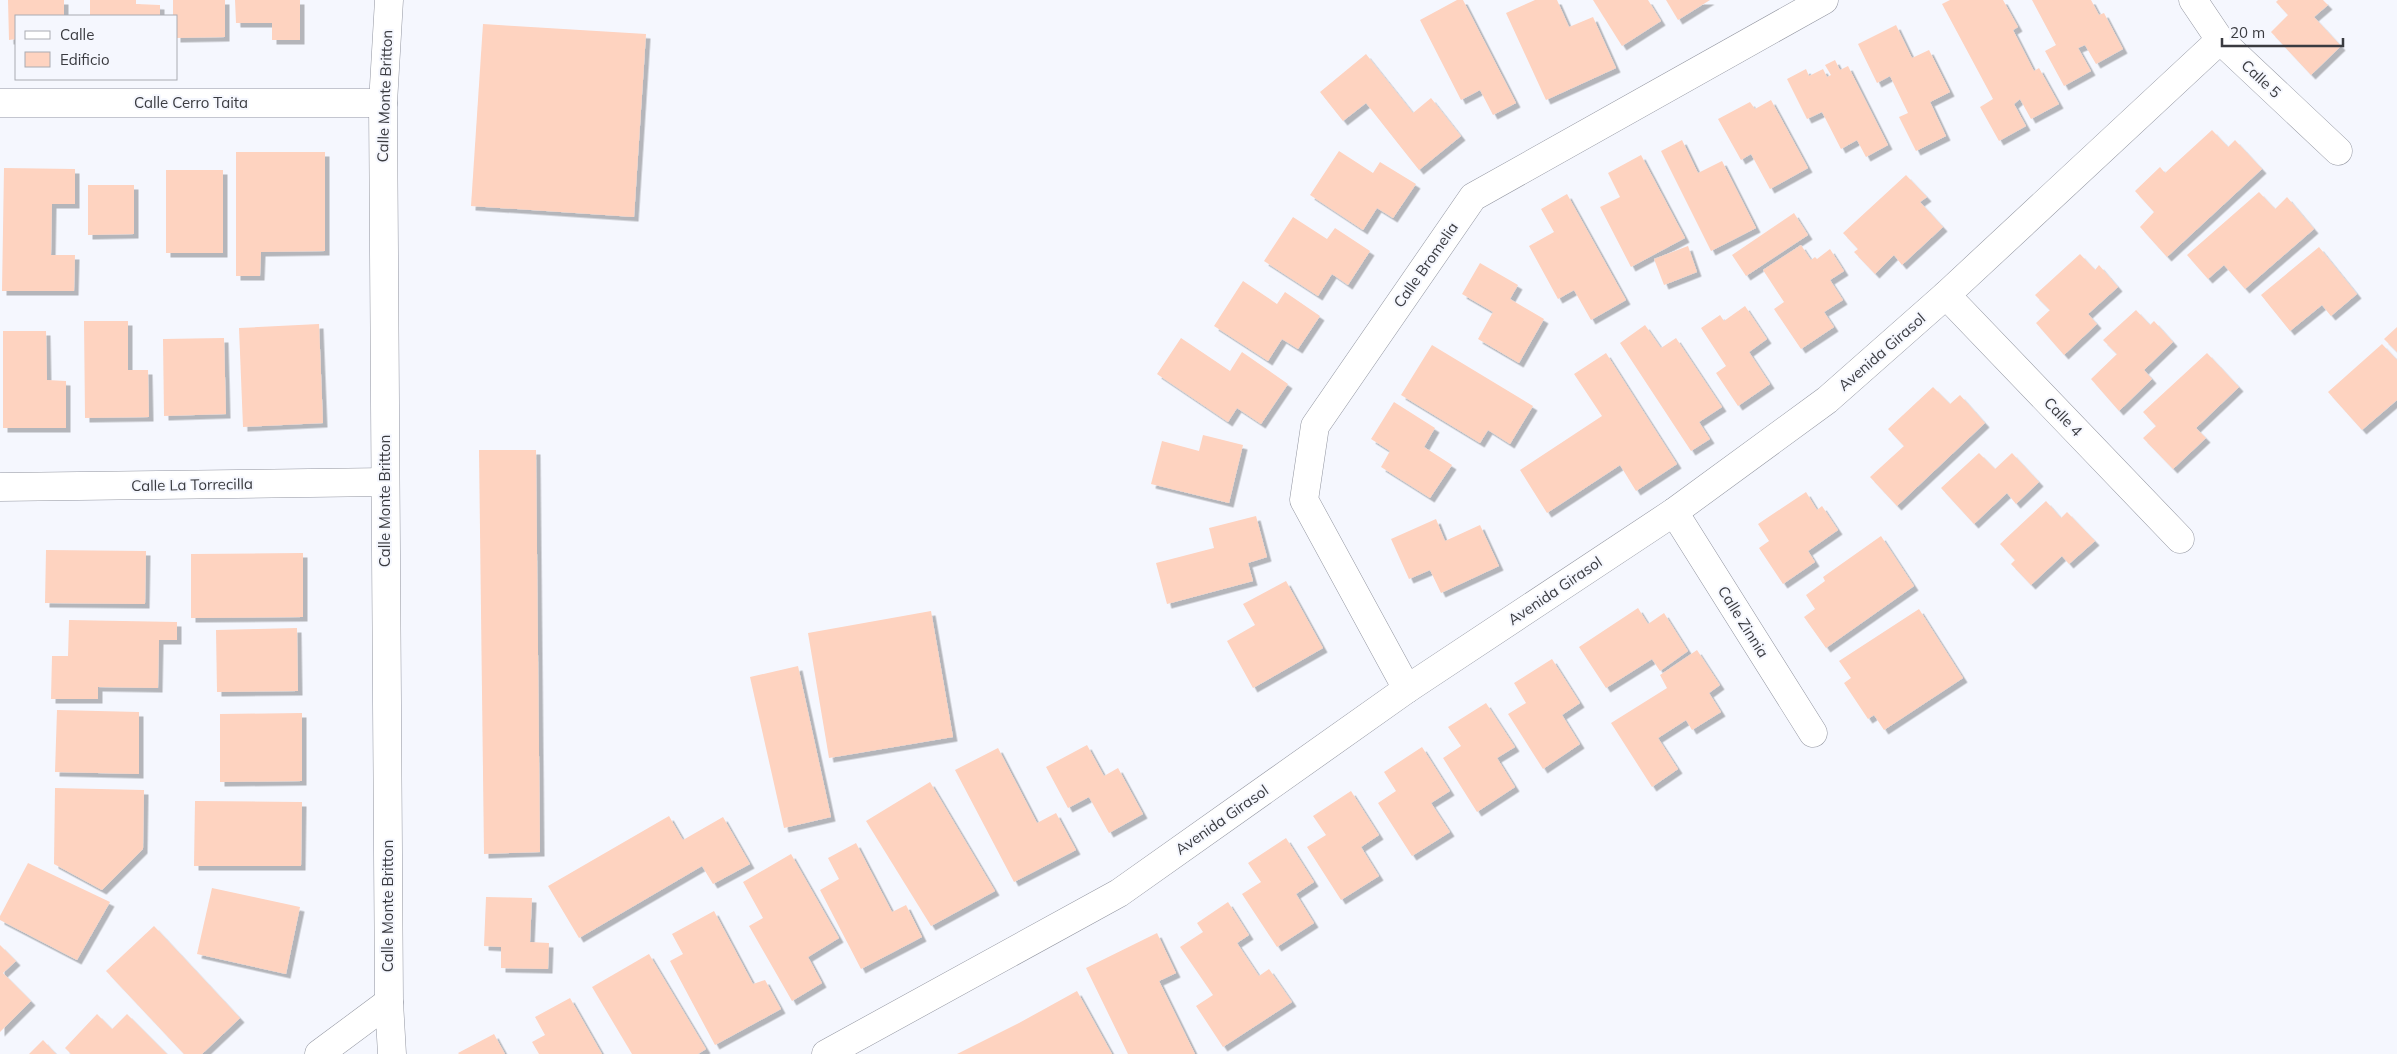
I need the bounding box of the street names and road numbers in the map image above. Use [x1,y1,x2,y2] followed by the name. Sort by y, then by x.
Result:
[373,29,396,163] street label: Calle Monte Britton
[2238,56,2285,102] street label: Calle 5
[134,93,248,112] street label: Calle Cerro Taita
[1389,218,1462,311] street label: Calle Bromelia
[1834,309,1929,395] street label: Avenida Girasol
[2040,393,2087,440] street label: Calle 4
[375,435,394,567] street label: Calle Monte Britton
[131,474,253,495] street label: Calle La Torrecilla
[1504,552,1605,629] street label: Avenida Girasol
[1714,582,1773,661] street label: Calle Zinnia
[1171,780,1272,859] street label: Avenida Girasol
[378,840,397,972] street label: Calle Monte Britton

